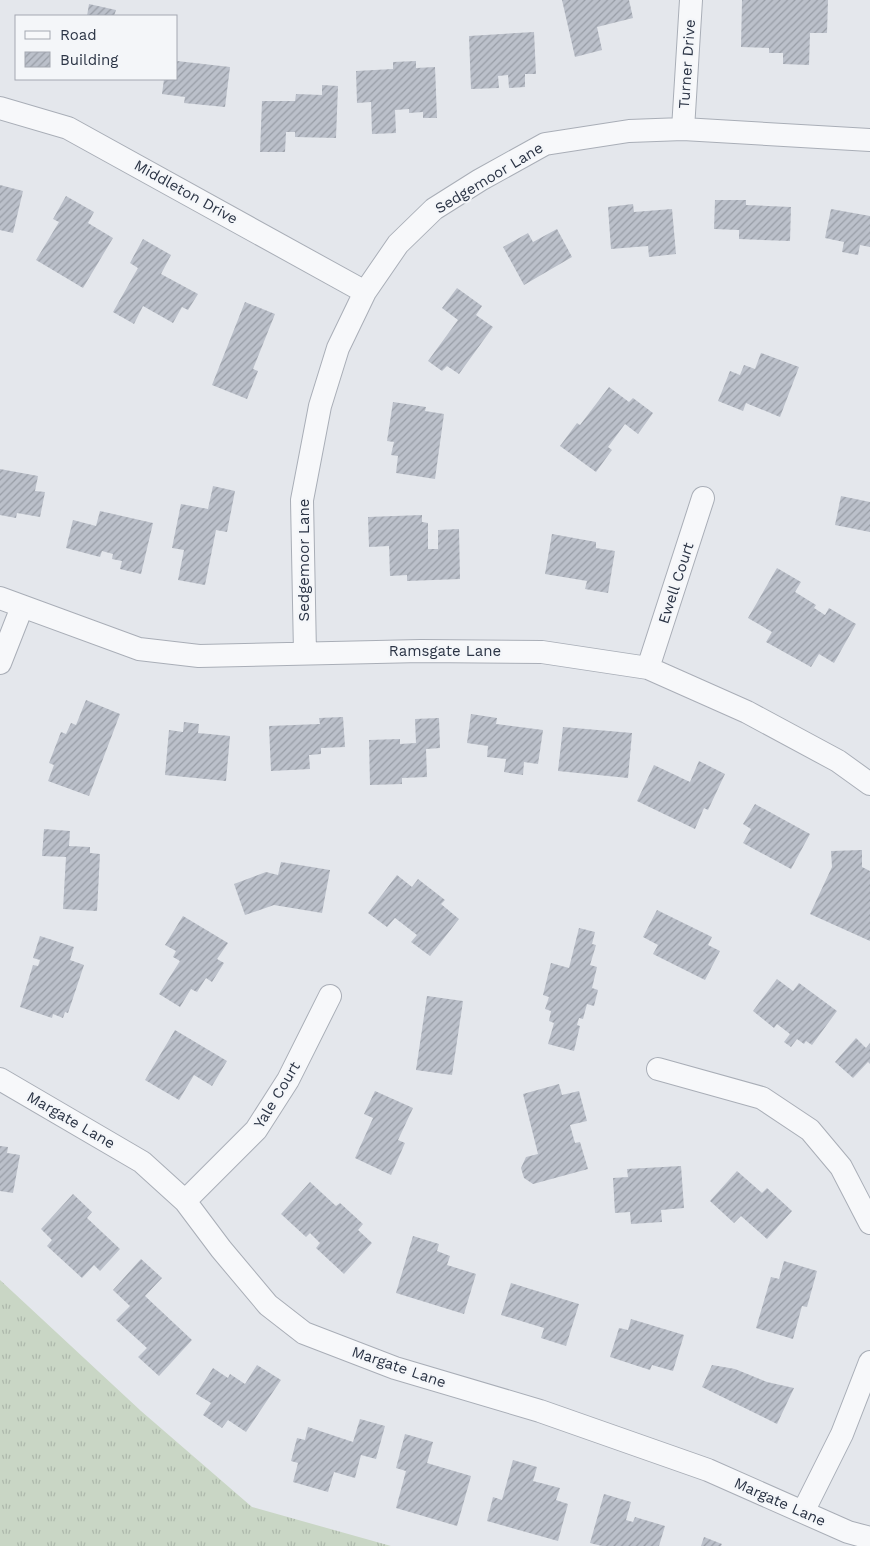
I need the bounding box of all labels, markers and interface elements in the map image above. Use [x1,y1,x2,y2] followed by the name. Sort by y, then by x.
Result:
[15,15,178,80] legend
[675,19,699,109] street label: Turner Drive
[60,26,97,44] text: Road
[60,51,118,69] text: Building
[432,139,546,217] street label: Sedgemoor Lane
[131,156,241,228] street label: Middleton Drive
[295,499,313,621] street label: Sedgemoor Lane
[654,539,698,626] street label: Ewell Court
[389,642,501,660] street label: Ramsgate Lane
[250,1058,304,1132] street label: Yale Court
[24,1088,118,1152] street label: Margate Lane
[349,1342,449,1392] street label: Margate Lane
[731,1474,829,1530] street label: Margate Lane

